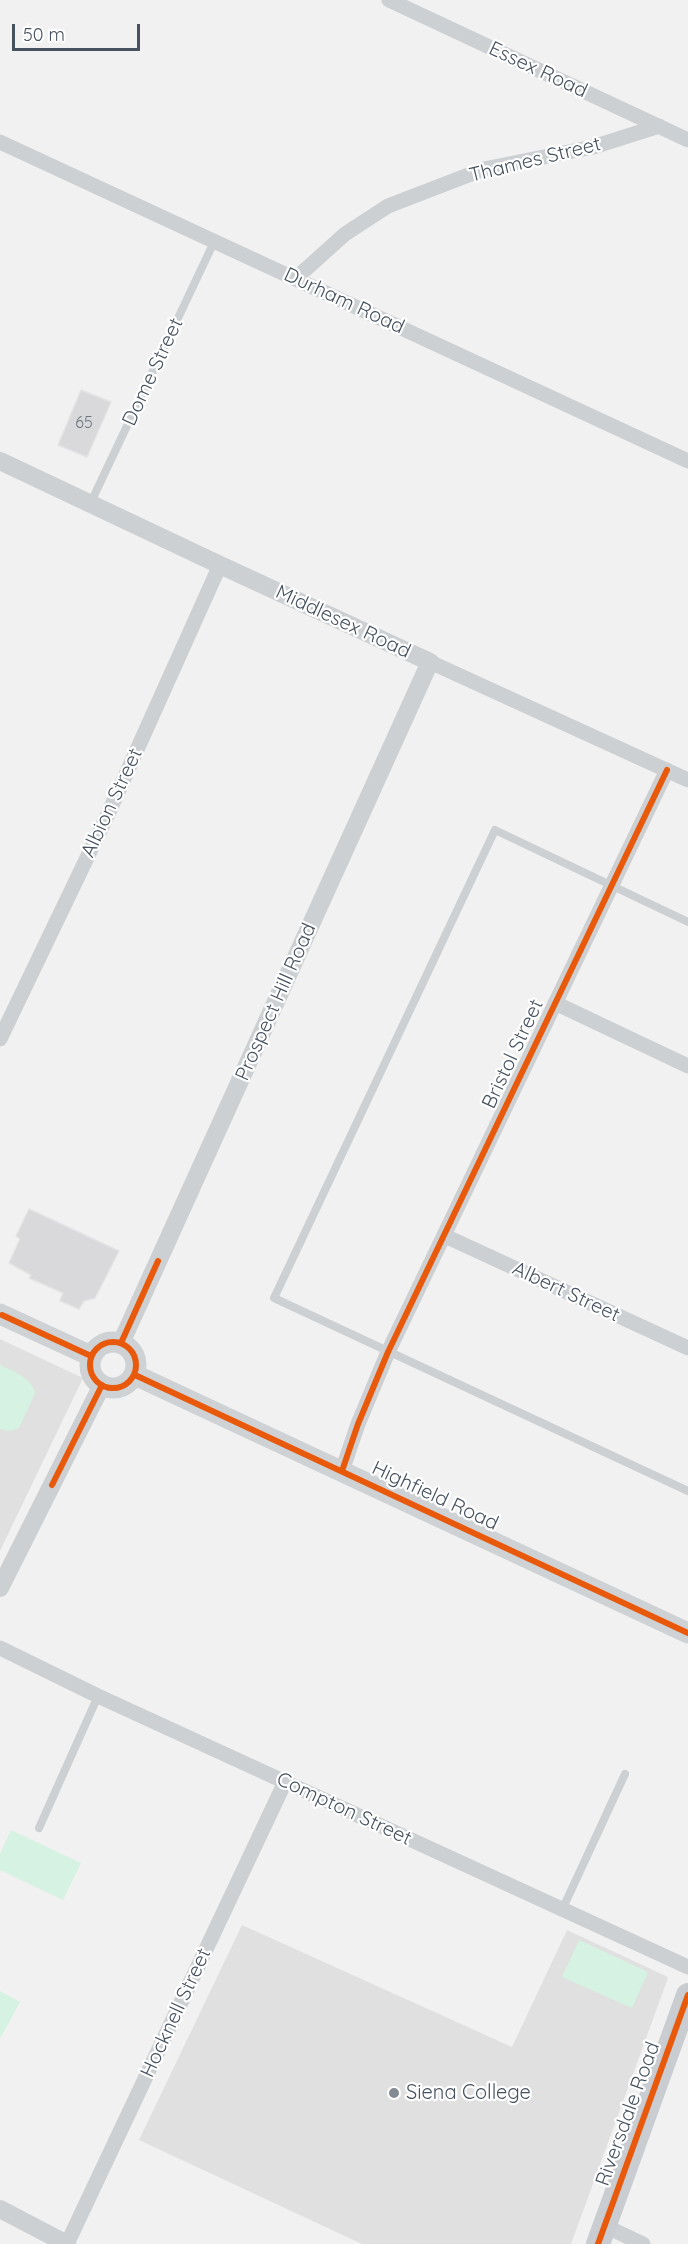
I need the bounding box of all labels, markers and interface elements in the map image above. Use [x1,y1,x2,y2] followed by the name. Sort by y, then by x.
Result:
[15,12,142,50] scale bar
[23,23,65,46] text: 50 m
[485,37,591,103] street label: Essex Road
[467,132,603,188] street label: Thames Street
[280,263,408,339] street label: Durham Road
[118,314,188,430] street label: Dome Street
[75,413,93,433] house number: 65
[272,580,414,664] street label: Middlesex Road
[76,745,148,861] street label: Albion Street
[231,920,321,1084] street label: Prospect Hill Road
[477,996,549,1112] street label: Bristol Street
[509,1257,623,1327] street label: Albert Street
[368,1456,502,1536] street label: Highfield Road
[273,1767,415,1851] street label: Compton Street
[136,1945,216,2081] street label: Hocknell Street
[591,2039,665,2189] street label: Riversdale Road
[406,2081,531,2105] place label: Siena College
[387,2086,401,2100] marker: Siena College

